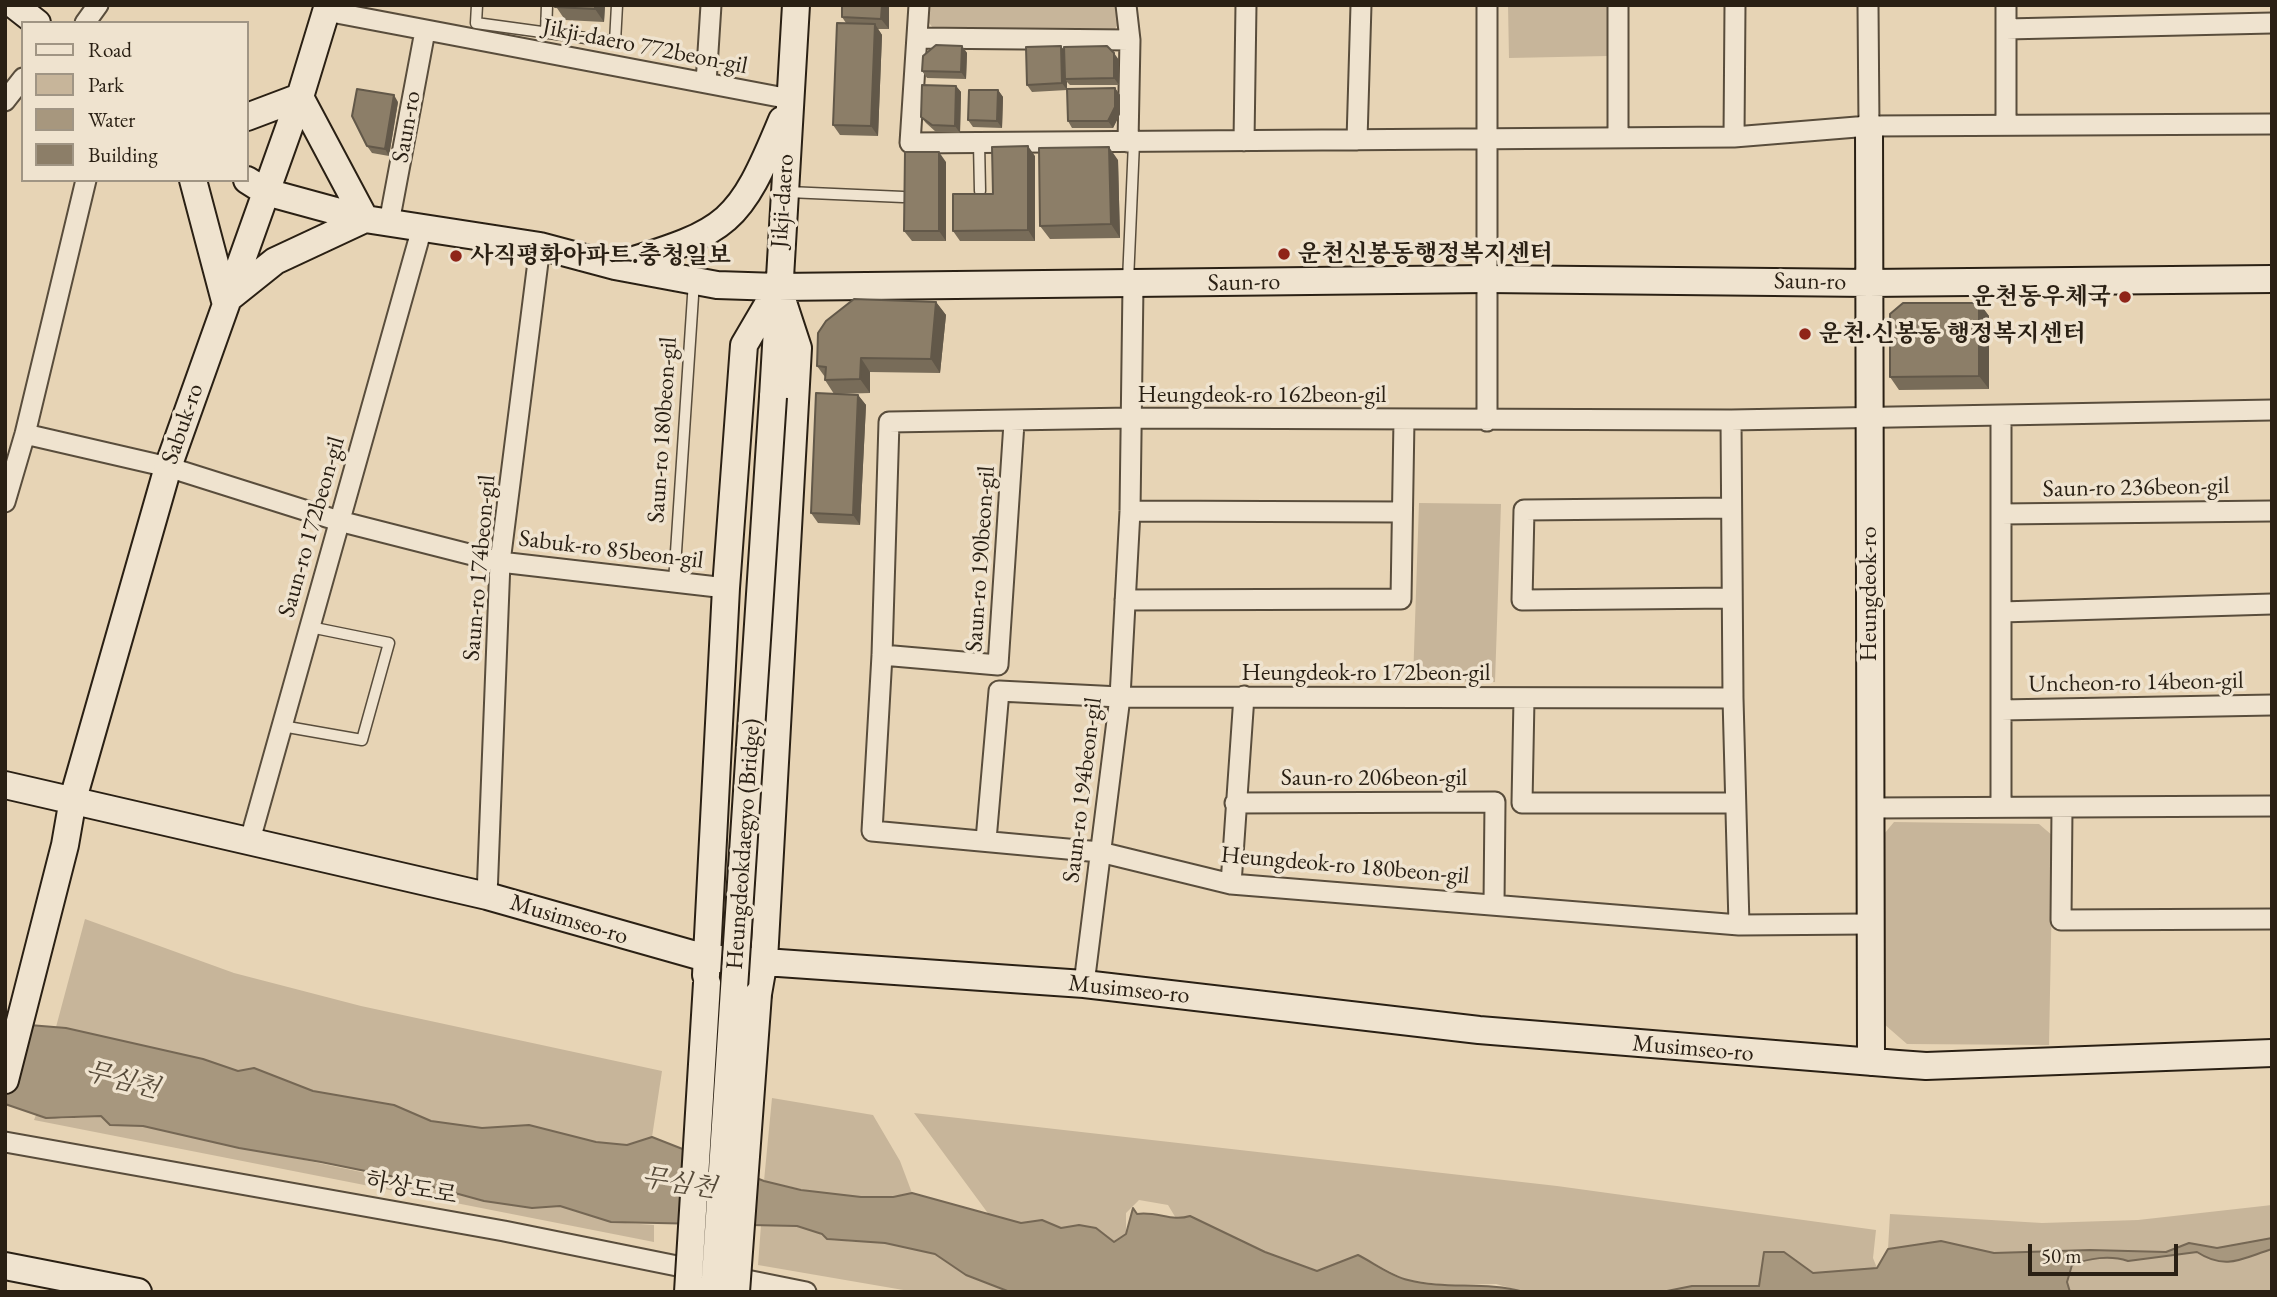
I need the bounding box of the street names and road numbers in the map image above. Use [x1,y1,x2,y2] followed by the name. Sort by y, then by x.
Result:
[540,13,750,81] street label: Jikji-daero 772beon-gil
[387,89,427,165] street label: Saun-ro
[765,153,801,249] street label: Jikji-daero
[1773,267,1847,297] street label: Saun-ro
[1207,268,1281,298] street label: Saun-ro
[642,336,684,524] street label: Saun-ro 180beon-gil
[156,380,210,468] street label: Sabuk-ro
[1137,381,1387,409] street label: Heungdeok-ro 162beon-gil
[272,433,352,621] street label: Saun-ro 172beon-gil
[960,465,1002,653] street label: Saun-ro 190beon-gil
[2042,472,2230,504] street label: Saun-ro 236beon-gil
[458,474,502,662] street label: Saun-ro 174beon-gil
[517,524,705,576] street label: Sabuk-ro 85beon-gil
[1855,526,1883,662] street label: Heungdeok-ro
[1241,659,1491,687] street label: Heungdeok-ro 172beon-gil
[2028,667,2244,699] street label: Uncheon-ro 14beon-gil
[1057,696,1109,884] street label: Saun-ro 194beon-gil
[721,717,767,971] street label: Heungdeokdaegyo (Bridge)
[1281,764,1467,792] street label: Saun-ro 206beon-gil
[1220,841,1470,891] street label: Heungdeok-ro 180beon-gil
[507,888,631,952] street label: Musimseo-ro
[1067,969,1191,1011] street label: Musimseo-ro
[1631,1029,1755,1069] street label: Musimseo-ro
[363,1167,459,1211] street label: 하상도로

